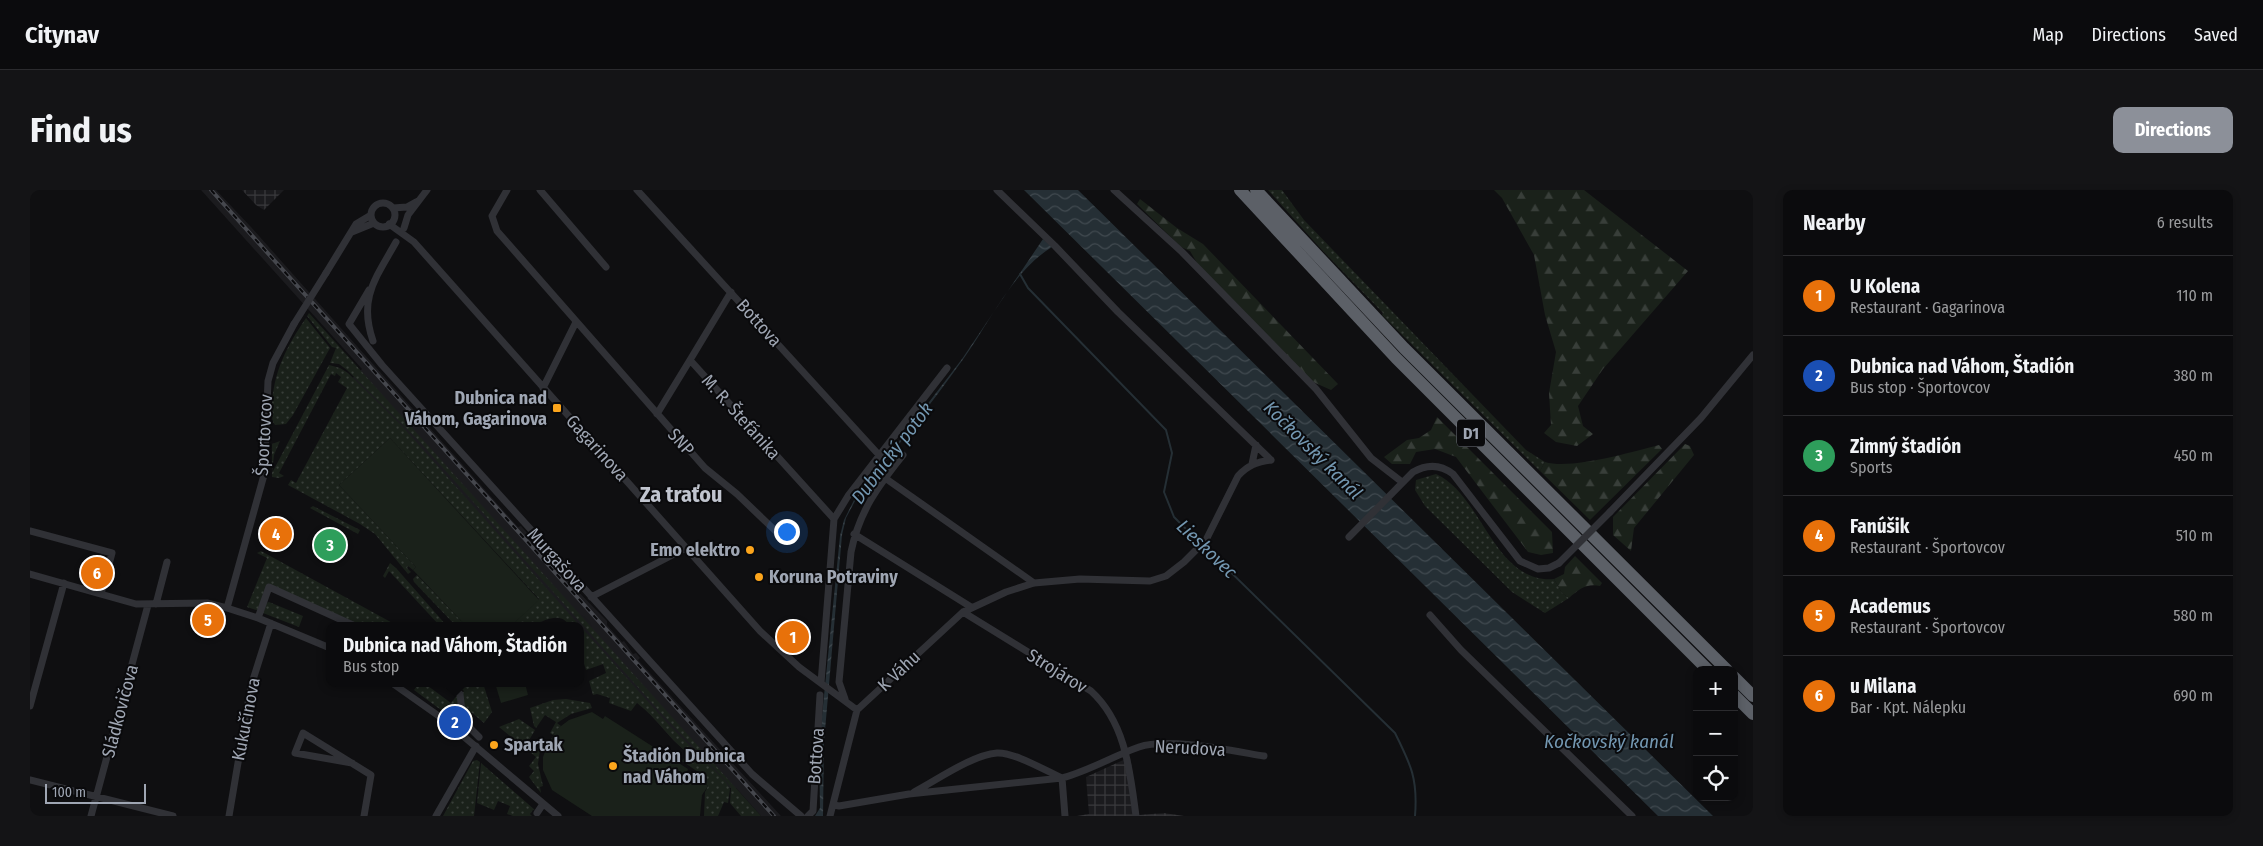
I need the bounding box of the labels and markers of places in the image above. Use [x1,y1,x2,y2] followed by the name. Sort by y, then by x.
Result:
[404,387,547,430] place label: Dubnica nad Váhom, Gagarinova
[551,402,563,414] marker: Dubnica nad Váhom, Gagarinova
[260,515,292,553] pin: 4
[314,526,346,564] pin: 3
[650,539,740,561] place label: Emo elektro
[744,544,756,556] marker: Emo elektro
[81,554,113,592] pin: 6
[769,566,898,588] place label: Koruna Potraviny
[753,571,765,583] marker: Koruna Potraviny
[192,601,224,639] pin: 5
[777,618,809,656] pin: 1
[439,703,471,741] pin: 2
[504,734,564,756] place label: Spartak
[488,739,500,751] marker: Spartak
[623,744,745,788] place label: Štadión Dubnica nad Váhom
[607,760,619,772] marker: Štadión Dubnica nad Váhom

